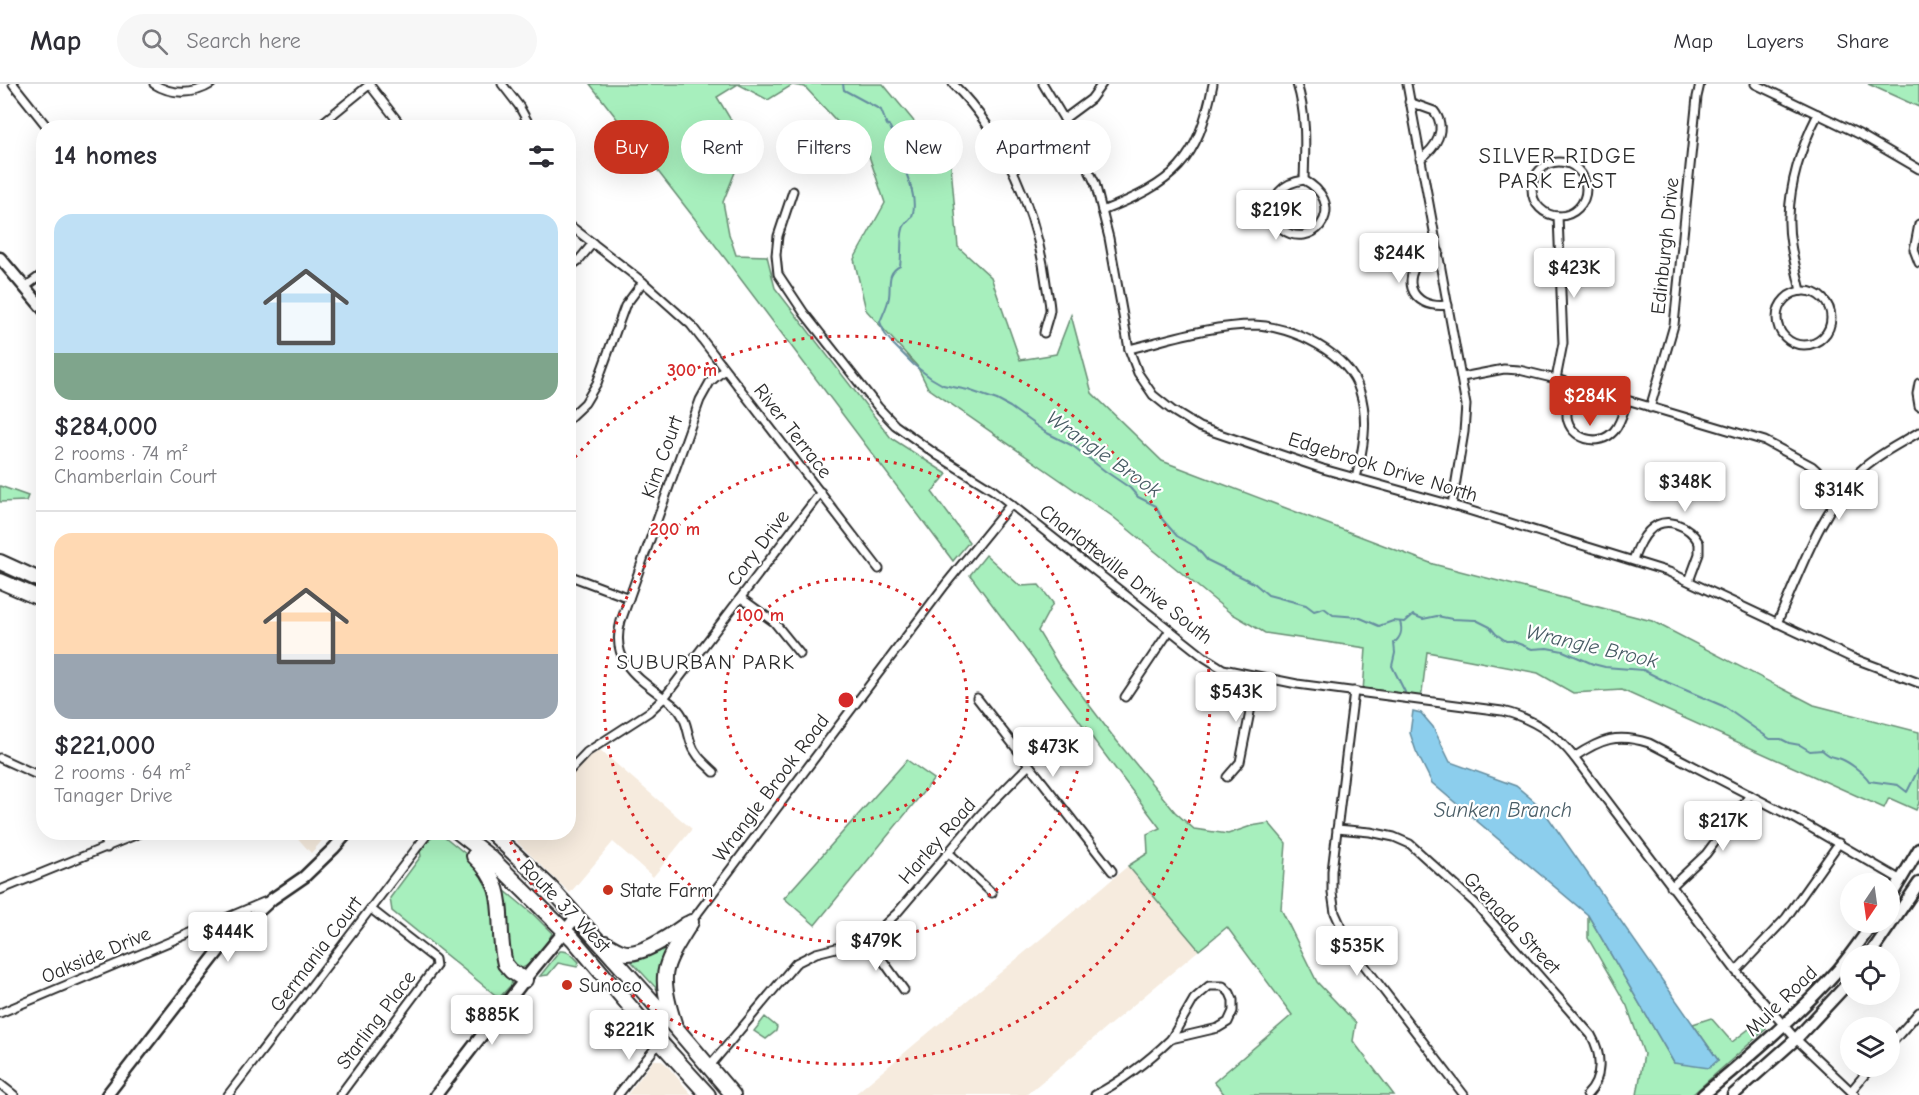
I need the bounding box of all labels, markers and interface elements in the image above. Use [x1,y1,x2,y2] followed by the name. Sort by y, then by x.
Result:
[117,14,537,68] search box
[30,25,81,57] text: Map
[138,25,171,58] icon: search
[186,28,301,54] text: Search here
[1674,29,1713,53] text: Map
[1746,29,1804,53] text: Layers
[1837,29,1889,53] text: Share
[594,120,669,174] chip: Buy
[681,120,764,174] chip: Rent
[776,120,872,174] chip: Filters
[884,120,963,174] chip: New
[975,120,1111,174] chip: Apartment
[525,140,558,173] icon: filters
[54,141,157,171] text: 14 homes
[1479,143,1637,194] district label: SILVER RIDGE PARK EAST
[1646,176,1684,316] street label: Edinburgh Drive
[1234,190,1318,241] pin: $219K
[1250,198,1302,221] text: $219K
[1357,233,1441,284] pin: $244K
[1373,241,1425,264] text: $244K
[1532,248,1616,299] pin: $423K
[252,253,360,361] icon: home
[1548,256,1600,279] text: $423K
[667,360,717,381] text: 300 m
[1548,376,1632,427] pin: $284K
[749,379,837,483] street label: River Terrace
[1564,384,1616,407] text: $284K
[1042,406,1167,503] water label: Wrangle Brook
[54,412,158,442] text: $284,000
[637,412,688,501] street label: Kim Court
[1285,427,1481,507] street label: Edgebrook Drive North
[54,442,187,465] text: 2 rooms · 74 m²
[1643,462,1727,513] pin: $348K
[54,465,216,488] text: Chamberlain Court
[1659,470,1711,493] text: $348K
[1797,470,1881,521] pin: $314K
[1814,478,1864,501] text: $314K
[1035,499,1217,649] street label: Charlotteville Drive South
[722,505,794,591] street label: Cory Drive
[650,519,700,540] text: 200 m
[252,572,360,680] icon: home
[736,605,784,626] text: 100 m
[1524,619,1661,673] water label: Wrangle Brook
[616,650,796,674] district label: SUBURBAN PARK
[1194,672,1278,723] pin: $543K
[1209,680,1263,703] text: $543K
[836,690,856,710] centre of rings
[708,710,834,866] street label: Wrangle Brook Road
[1011,727,1095,778] pin: $473K
[54,731,155,761] text: $221,000
[1027,735,1079,758] text: $473K
[54,761,190,784] text: 2 rooms · 64 m²
[54,784,173,807] text: Tanager Drive
[894,793,980,889] street label: Harley Road
[1434,798,1572,822] water label: Sunken Branch
[1681,801,1765,852] pin: $217K
[1698,809,1748,832] text: $217K
[515,855,616,958] street label: Route 37 West
[1459,867,1566,980] street label: Grenada Street
[1840,873,1900,933] north arrow
[1840,873,1900,1077] map controls
[620,879,714,902] place label: State Farm
[601,883,615,897] marker: State Farm
[265,891,368,1016] street label: Germania Court
[186,912,270,963] pin: $444K
[202,920,254,943] text: $444K
[834,921,918,972] pin: $479K
[38,922,154,988] street label: Oakside Drive
[1315,926,1399,977] pin: $535K
[850,929,902,952] text: $479K
[1330,934,1384,957] text: $535K
[1840,945,1900,1005] button: locate
[1740,961,1822,1041] street label: Mule Road
[332,966,420,1074] street label: Starling Place
[579,974,642,997] place label: Sunoco
[560,978,574,992] marker: Sunoco
[450,995,534,1046] pin: $885K
[465,1003,519,1026] text: $885K
[587,1010,671,1061] pin: $221K
[1840,1017,1900,1077] button: layers
[603,1018,655,1041] text: $221K

